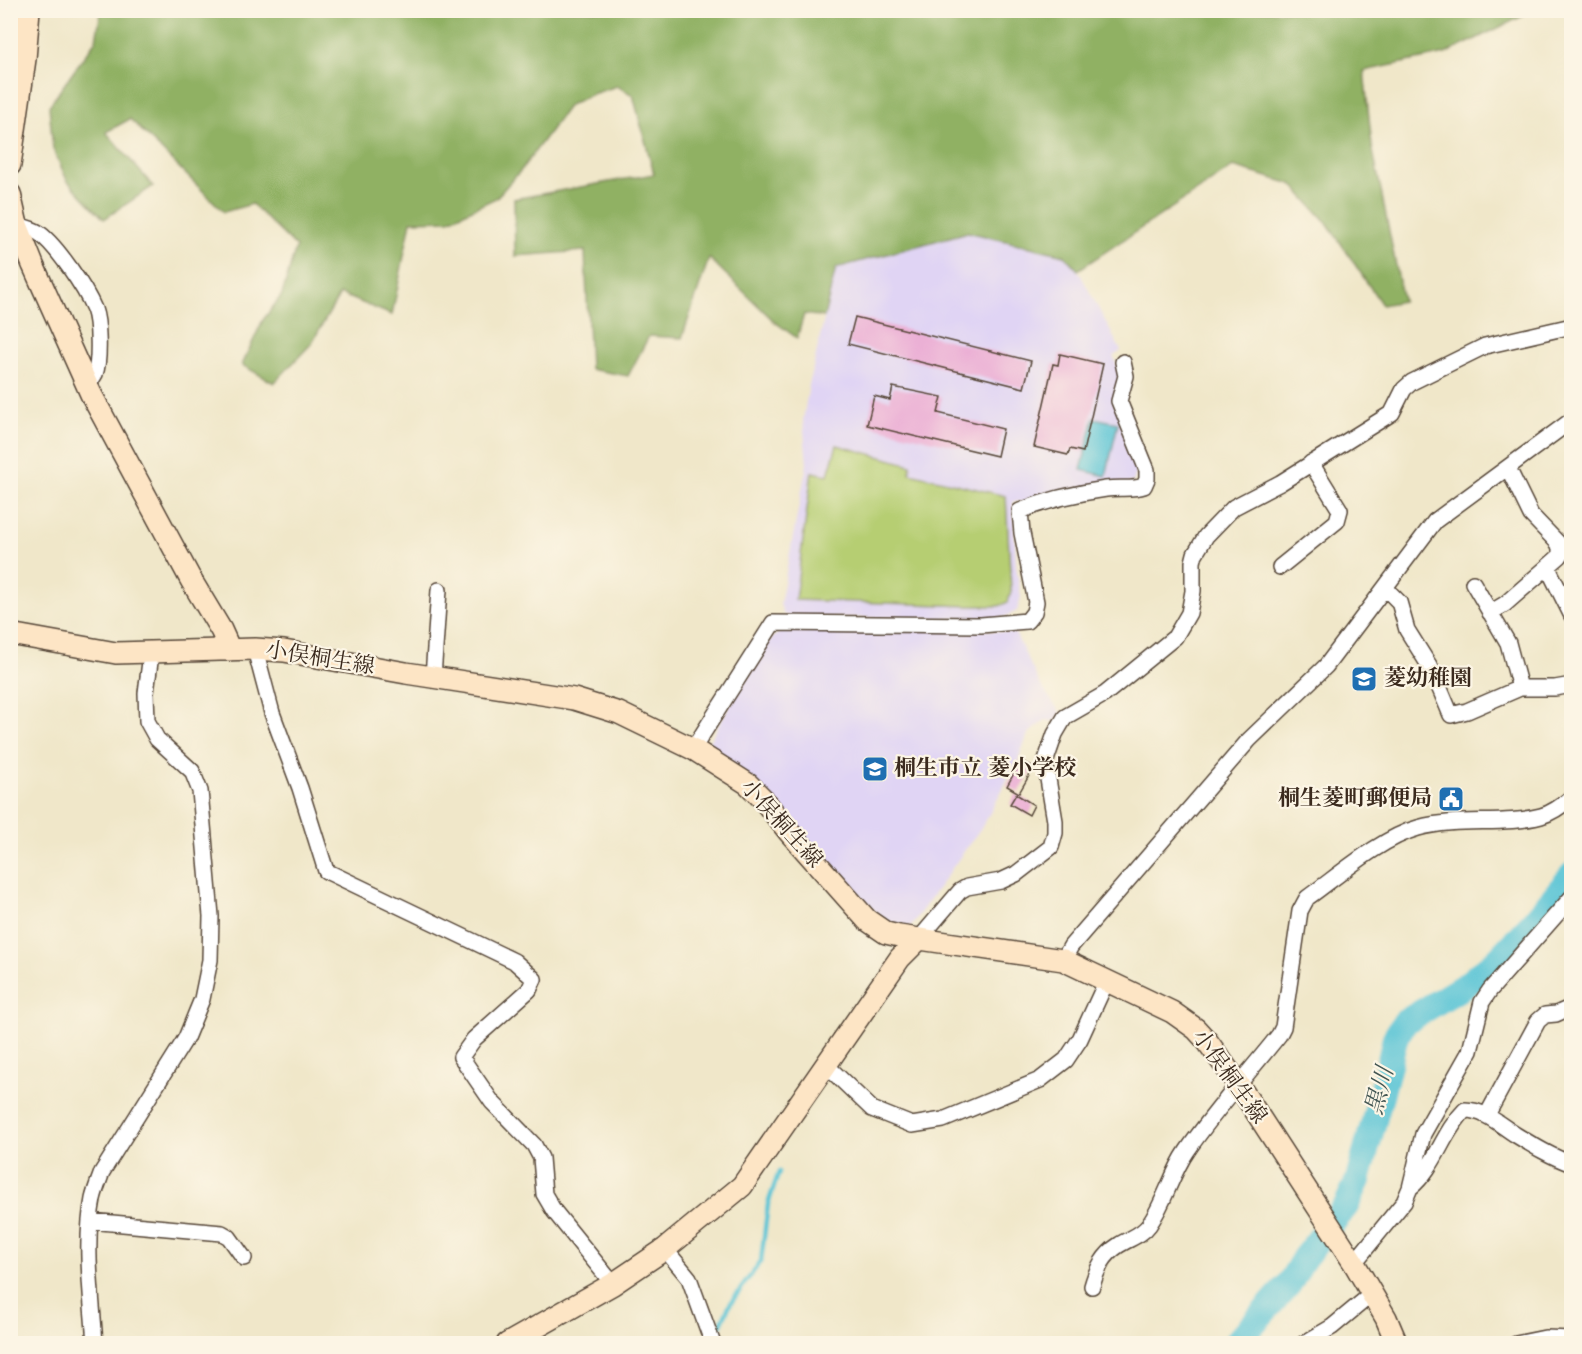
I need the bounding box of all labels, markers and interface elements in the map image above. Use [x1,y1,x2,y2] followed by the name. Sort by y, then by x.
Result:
[264,638,376,678] street label: 小俣桐生線
[1349,664,1379,694] school or university icon: 菱幼稚園
[1384,666,1472,690] place label: 菱幼稚園
[860,754,890,784] school or university icon: 桐生市立 菱小学校
[894,756,1076,780] place label: 桐生市立 菱小学校
[736,774,827,872] street label: 小俣桐生線
[1436,784,1466,814] public building icon: 桐生菱町郵便局
[1278,786,1432,810] place label: 桐生菱町郵便局
[1188,1025,1272,1128] street label: 小俣桐生線
[1361,1061,1400,1117] water label: 黒川

